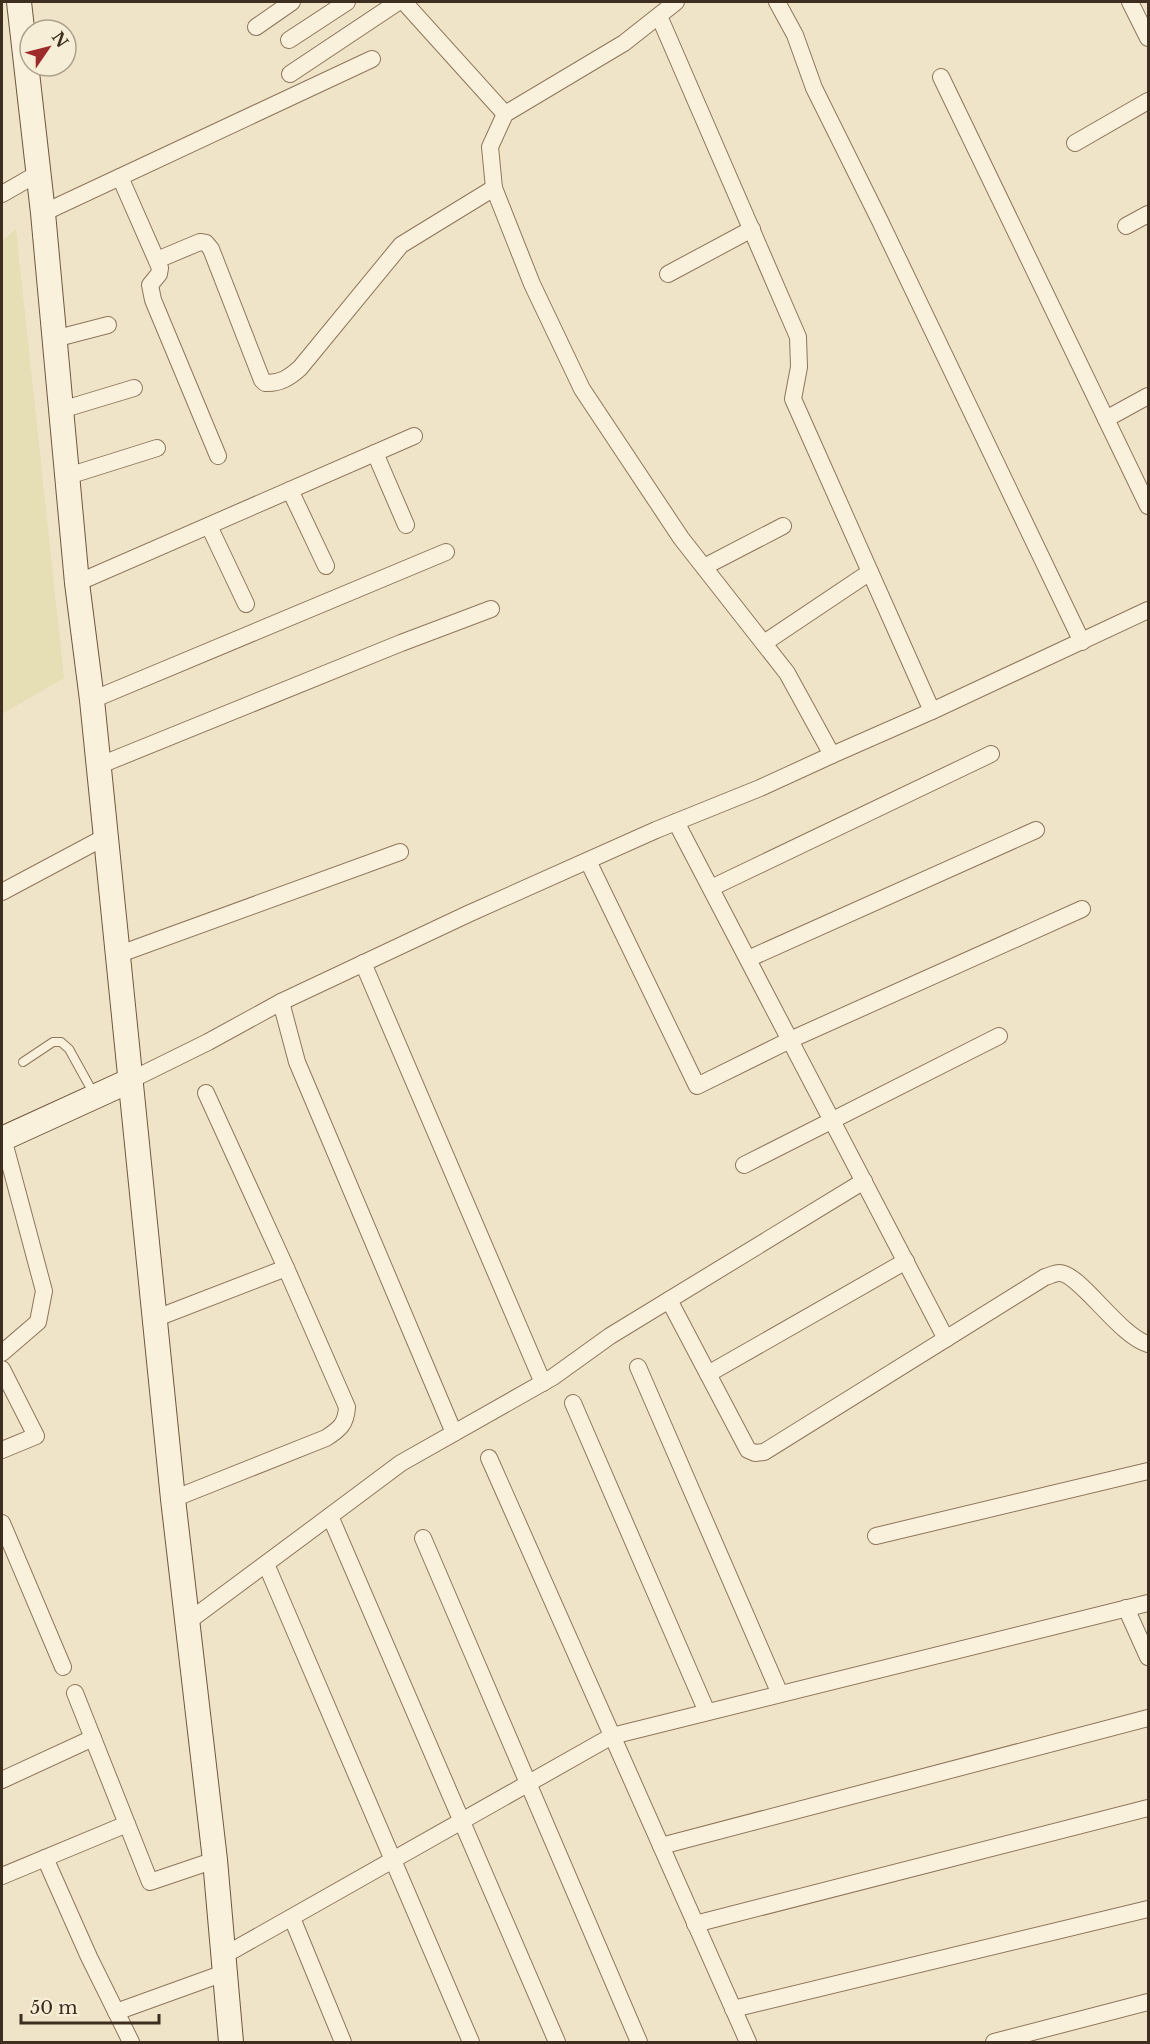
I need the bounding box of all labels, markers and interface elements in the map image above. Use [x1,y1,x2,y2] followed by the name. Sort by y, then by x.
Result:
[18,18,78,78] north arrow
[48,27,73,51] text: N
[21,1987,159,2025] scale bar
[30,1997,78,2019] text: 50 m

